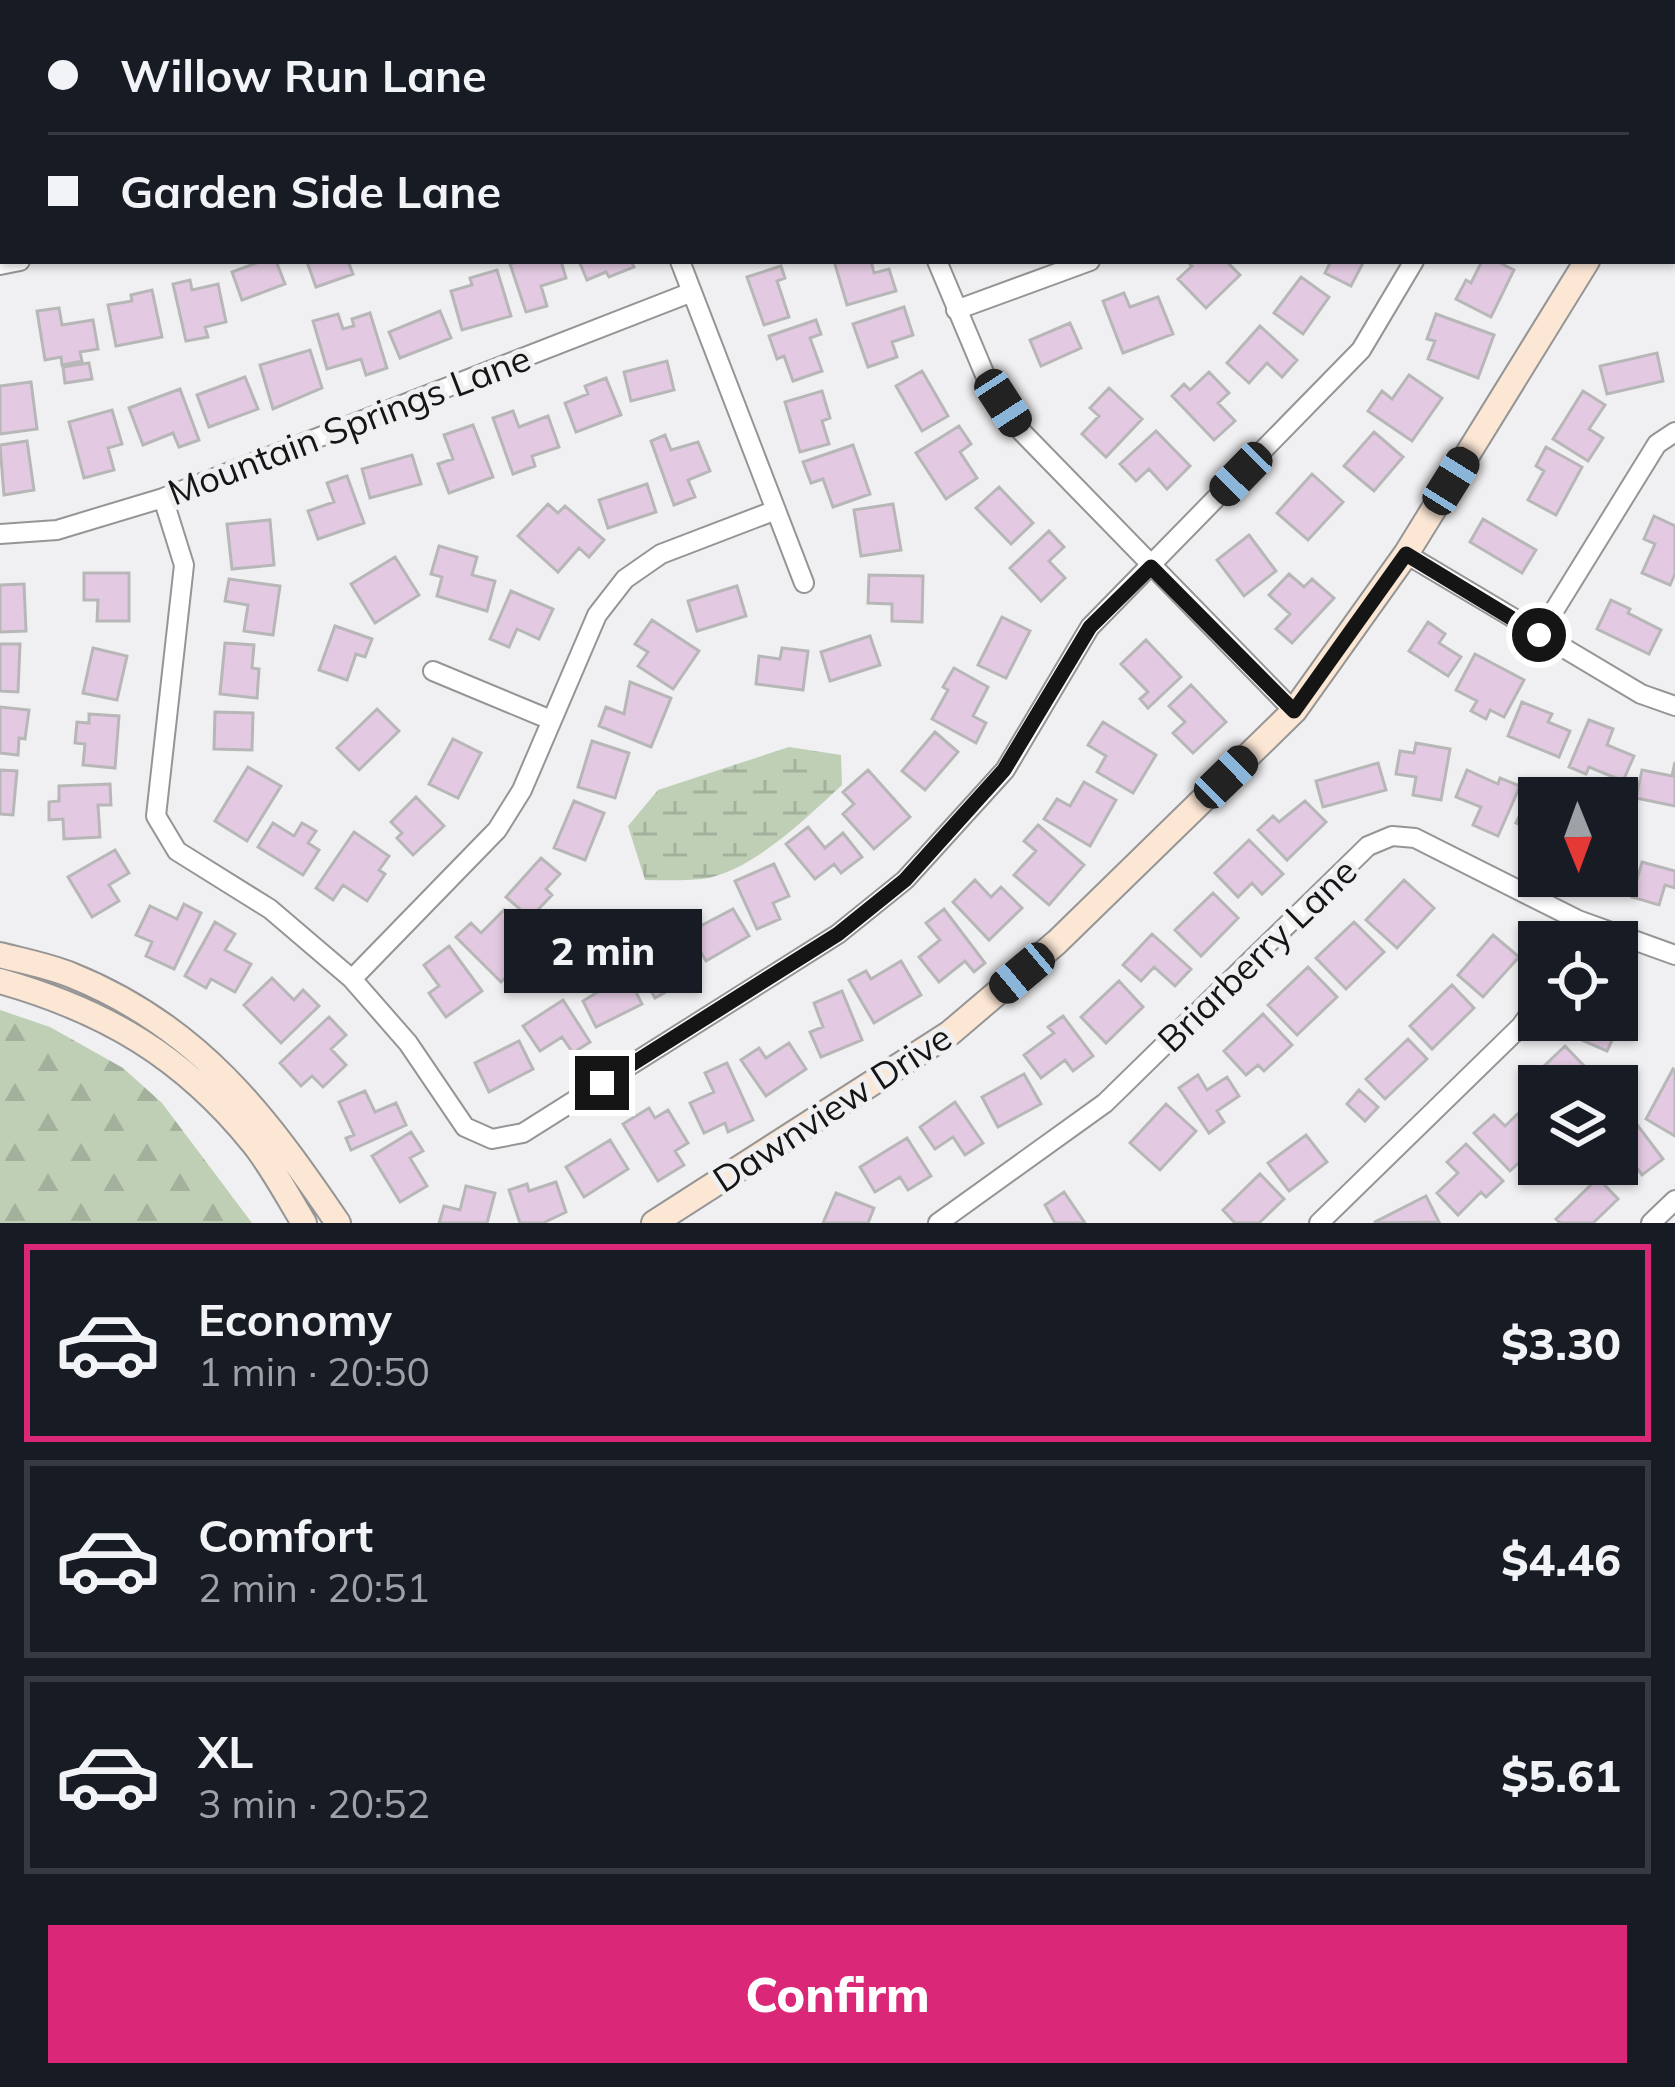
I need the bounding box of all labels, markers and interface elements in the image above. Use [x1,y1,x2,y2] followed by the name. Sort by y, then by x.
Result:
[120,47,487,103] text: Willow Run Lane
[120,163,501,219] text: Garden Side Lane
[161,335,536,514] street label: Mountain Springs Lane
[968,363,1038,443] car
[1203,436,1279,512] car
[1417,441,1485,521] car
[1512,608,1566,662] route start
[1188,739,1264,815] car
[1518,777,1638,897] north arrow
[1518,777,1638,1185] map controls
[1148,848,1366,1061] street label: Briarberry Lane
[503,909,701,993] callout: 2 min
[1518,921,1638,1041] button: locate
[551,926,655,975] text: 2 min
[983,936,1061,1010] car
[704,1014,959,1201] street label: Dawnview Drive
[575,1056,629,1110] route end
[1518,1065,1638,1185] button: layers
[54,1289,162,1397] icon: car
[198,1291,392,1347] text: Economy
[1501,1315,1621,1371] text: $3.30
[198,1347,430,1396] text: 1 min · 20:50
[54,1505,162,1613] icon: car
[198,1507,373,1563] text: Comfort
[1501,1531,1621,1587] text: $4.46
[198,1563,430,1612] text: 2 min · 20:51
[54,1721,162,1829] icon: car
[198,1723,253,1779] text: XL
[1501,1747,1621,1803] text: $5.61
[198,1779,430,1828] text: 3 min · 20:52
[48,1925,1627,2063] button: Confirm

